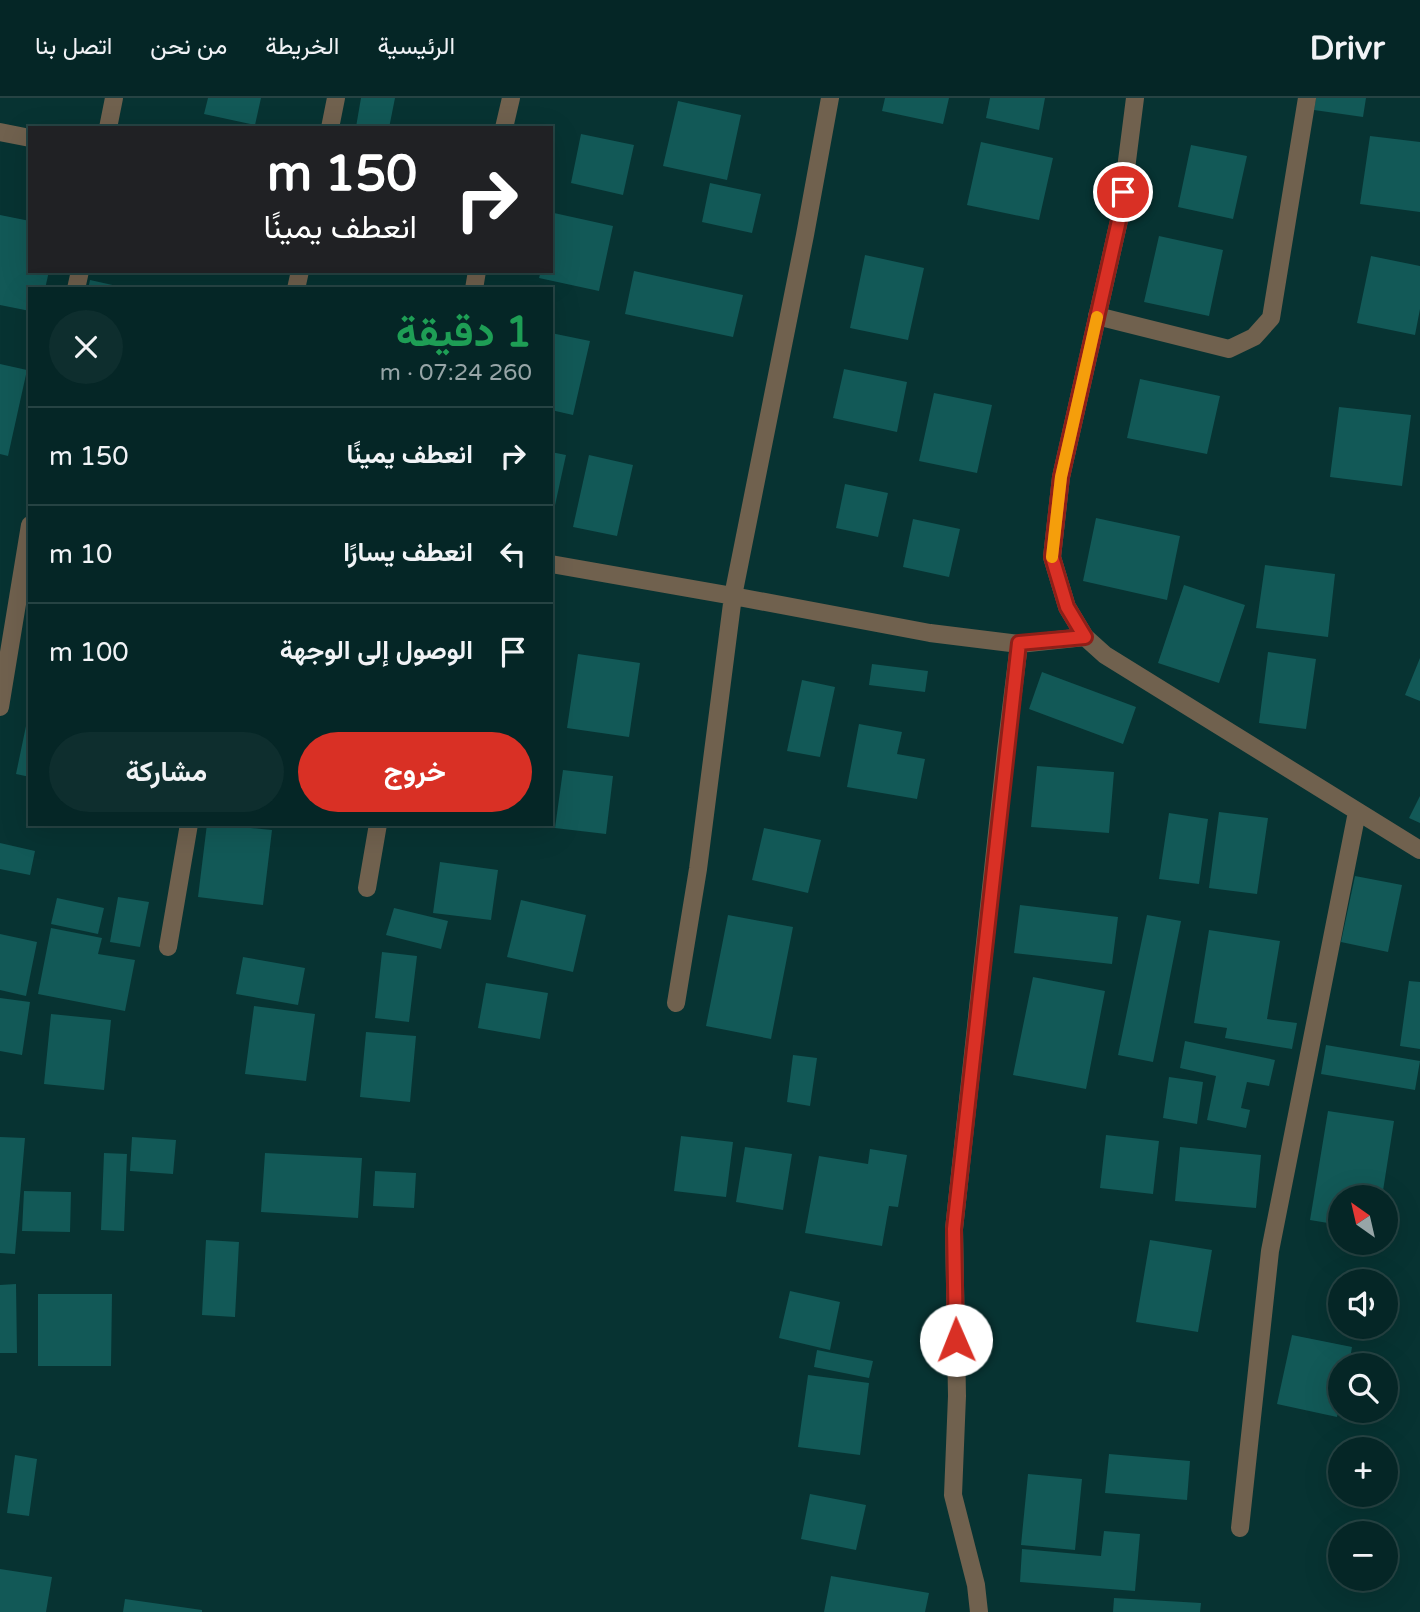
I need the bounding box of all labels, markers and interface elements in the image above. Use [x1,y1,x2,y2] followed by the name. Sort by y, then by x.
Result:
[1310,29,1385,68] text: Drivr
[35,32,112,61] text: اتصل بنا
[150,32,227,61] text: من نحن
[265,32,339,61] text: الخريطة
[377,32,455,61] text: الرئيسية
[267,145,417,204] text: 150 m
[441,154,532,245] icon: right
[1093,162,1153,222] pin
[1104,173,1142,211] icon: arrive
[263,209,417,247] text: انعطف يمينًا
[396,307,532,358] text: 1 دقيقة
[49,310,123,384] button: close
[380,359,532,387] text: 260 m · 07:24
[494,437,532,475] icon: right
[346,439,473,470] text: انعطف يمينًا
[49,441,129,472] text: 150 m
[494,535,532,573] icon: left
[343,537,473,568] text: انعطف يسارًا
[49,539,112,570] text: 10 m
[494,633,532,671] icon: arrive
[280,635,473,666] text: الوصول إلى الوجهة
[49,637,129,668] text: 100 m
[49,732,284,812] button: مشاركة
[298,732,532,812] button: خروج
[1328,1185,1398,1255] north arrow
[1328,1185,1398,1591] map controls
[1328,1269,1398,1339] button: sound
[919,1303,993,1377] position arrow
[1328,1353,1398,1423] button: search
[1328,1437,1398,1507] button: +
[1328,1521,1398,1591] button: −

